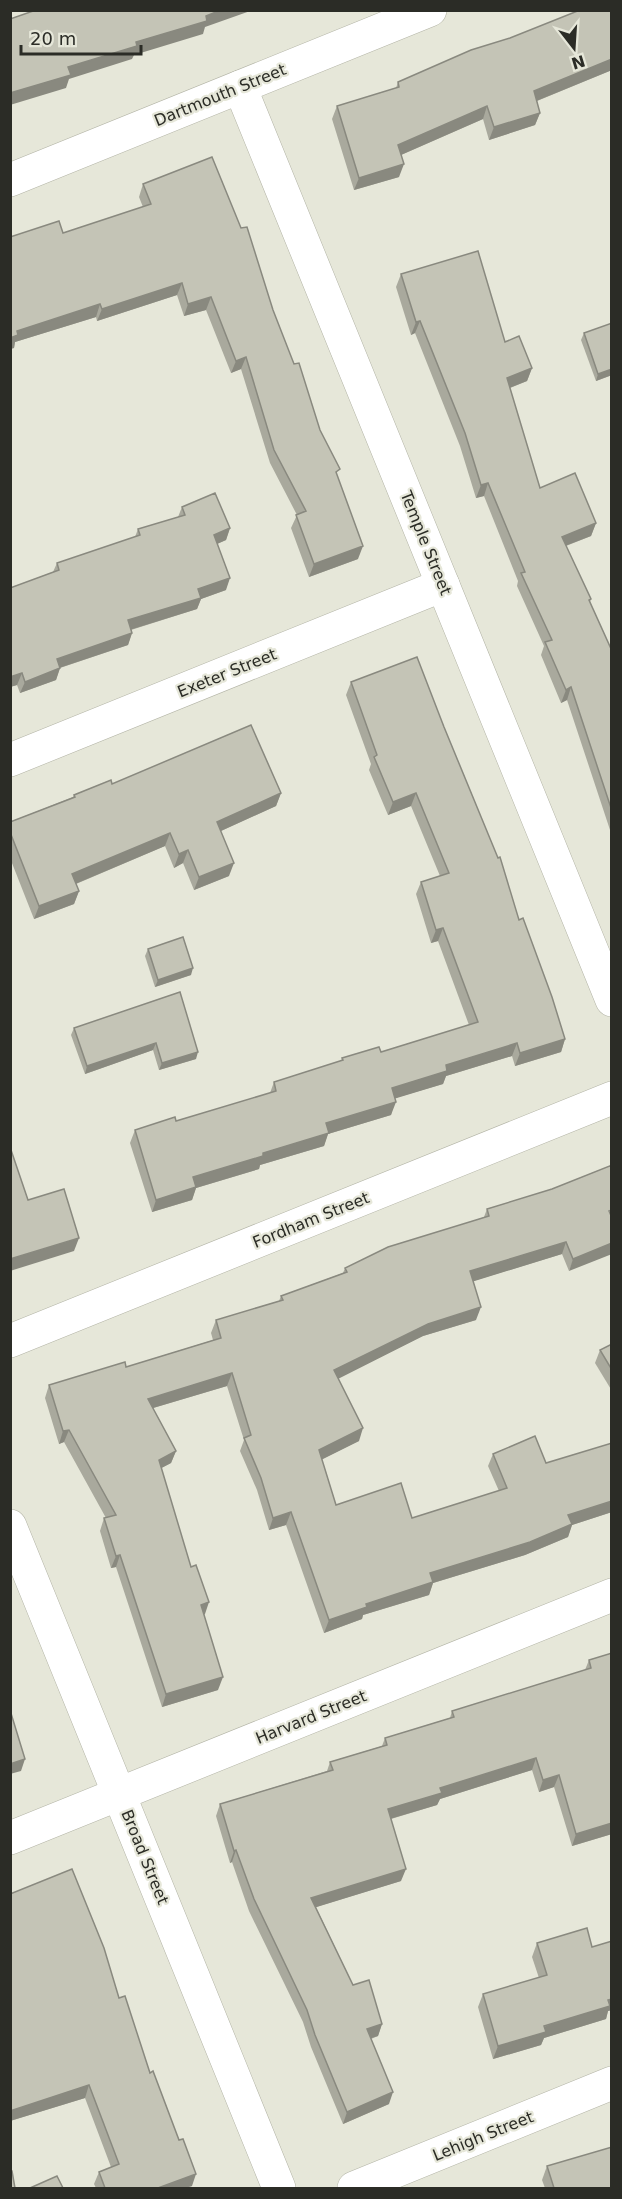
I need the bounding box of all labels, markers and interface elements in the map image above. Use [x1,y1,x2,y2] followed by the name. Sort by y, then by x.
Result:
[21,18,141,56] scale bar
[544,18,604,78] north arrow
[30,28,76,49] text: 20 m
[569,51,587,73] text: N
[151,60,289,130] street label: Dartmouth Street
[396,487,456,598] street label: Temple Street
[175,644,279,702] street label: Exeter Street
[250,1188,372,1252] street label: Fordham Street
[253,1686,369,1748] street label: Harvard Street
[117,1807,173,1907] street label: Broad Street
[430,2107,536,2165] street label: Lehigh Street

